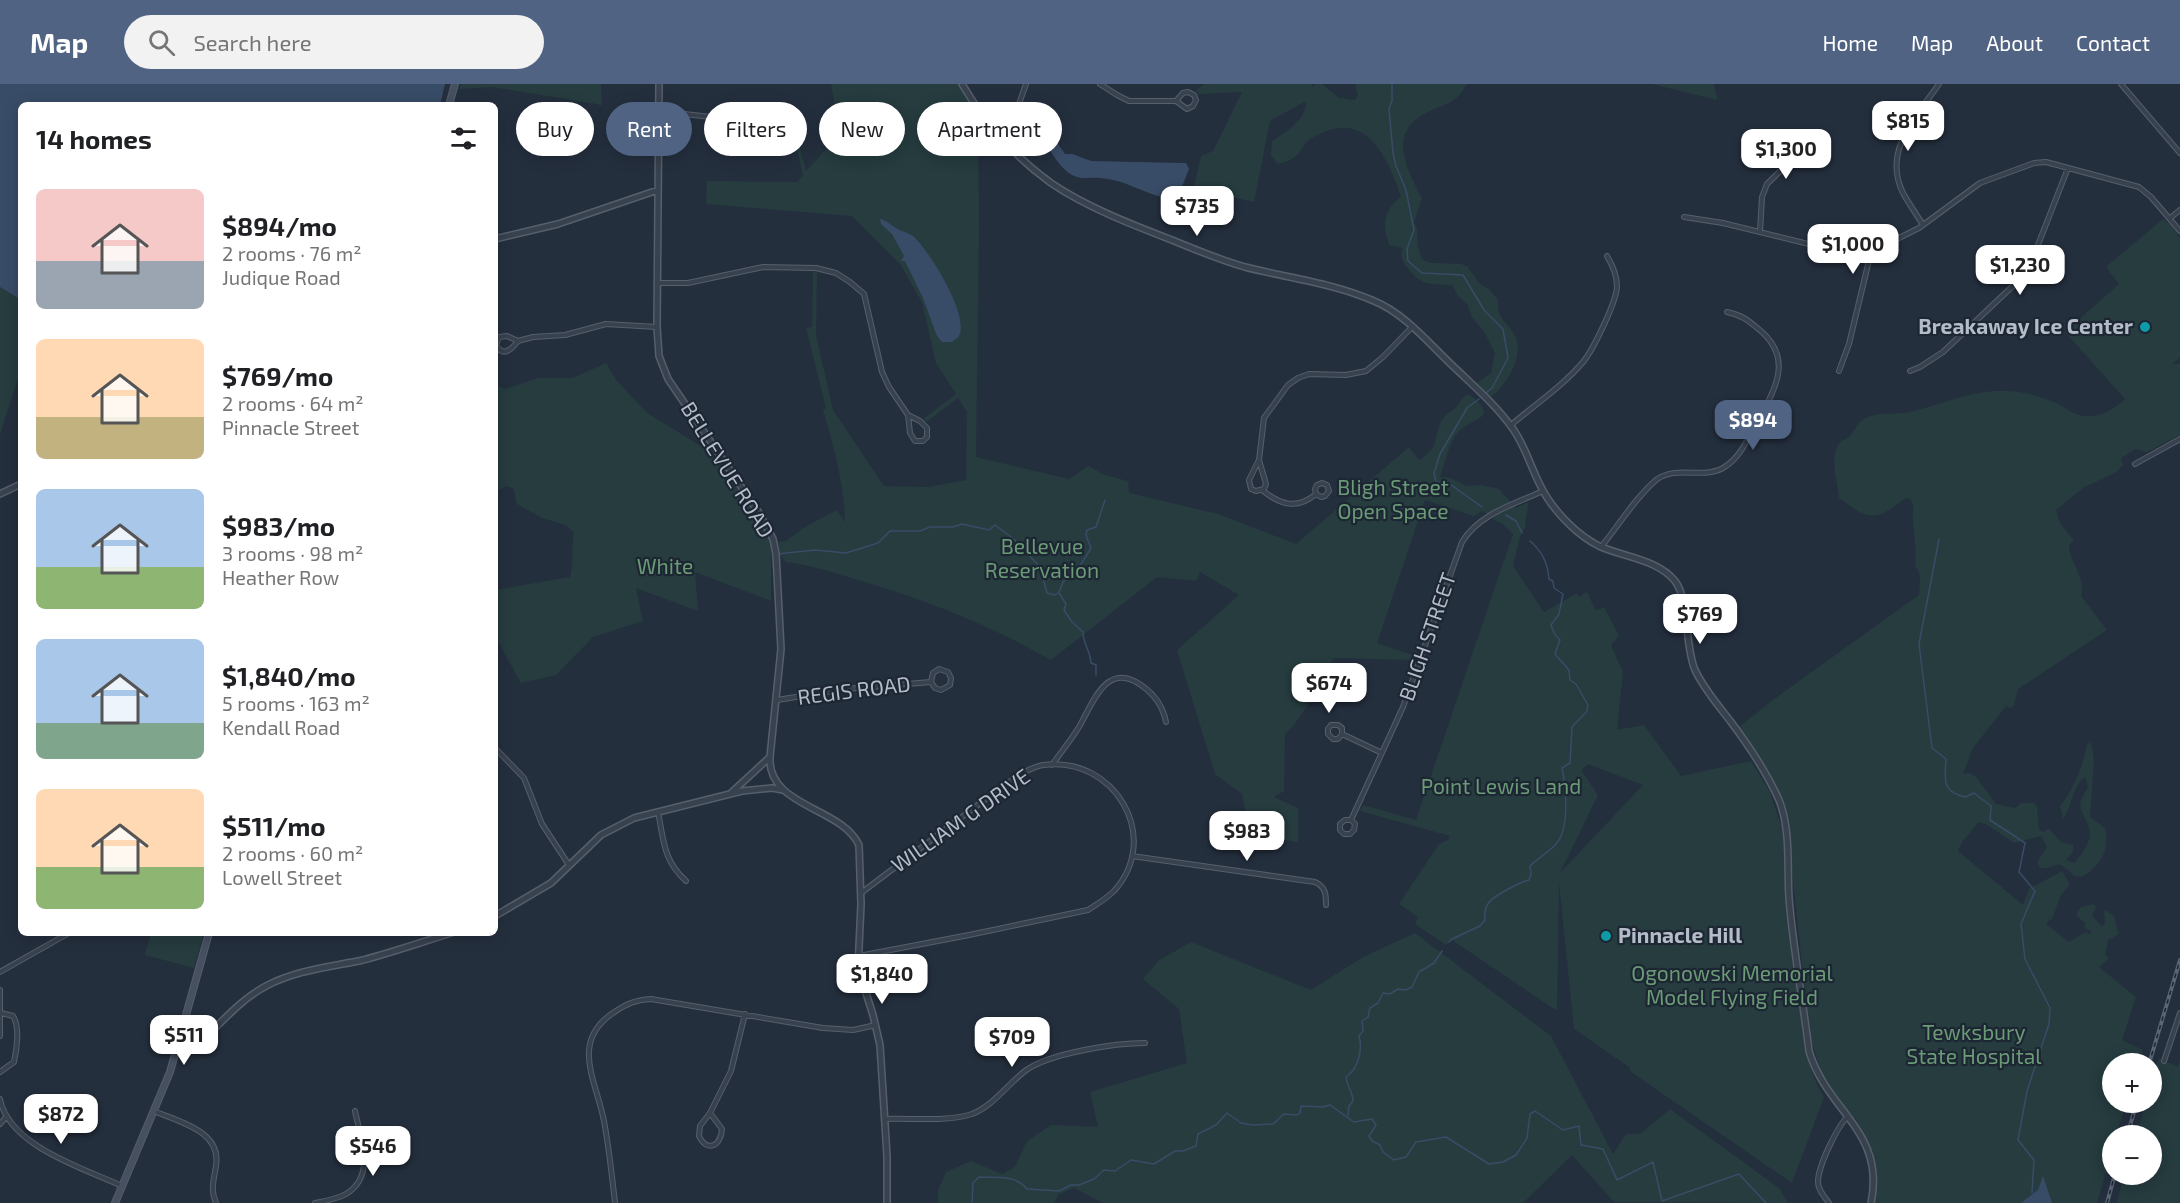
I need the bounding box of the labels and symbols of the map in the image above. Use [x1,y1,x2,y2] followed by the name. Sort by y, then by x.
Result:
[1872,101,1944,152] pin: $815
[1737,129,1835,180] pin: $1,300
[1161,186,1233,237] pin: $735
[1804,224,1902,275] pin: $1,000
[1971,245,2069,296] pin: $1,230
[1918,313,2133,339] place label: Breakaway Ice Center
[2138,320,2152,334] marker: Breakaway Ice Center
[677,397,780,542] street label: BELLEVUE ROAD
[1717,400,1789,451] pin: $894
[1337,474,1449,523] park label: Bligh Street Open Space
[985,533,1099,582] park label: Bellevue Reservation
[637,553,693,578] park label: White
[1393,569,1460,704] street label: BLIGH STREET
[1664,594,1736,645] pin: $769
[1293,663,1365,714] pin: $674
[796,670,912,709] street label: REGIS ROAD
[886,763,1034,877] street label: WILLIAM G DRIVE
[1421,773,1581,798] park label: Point Lewis Land
[1211,811,1283,862] pin: $983
[1618,922,1742,947] place label: Pinnacle Hill
[1599,929,1613,943] marker: Pinnacle Hill
[833,954,931,1005] pin: $1,840
[1631,960,1834,1009] park label: Ogonowski Memorial Model Flying Field
[148,1015,220,1066] pin: $511
[976,1017,1048,1068] pin: $709
[1907,1019,2042,1068] park label: Tewksbury State Hospital
[25,1094,97,1145] pin: $872
[337,1126,409,1177] pin: $546

